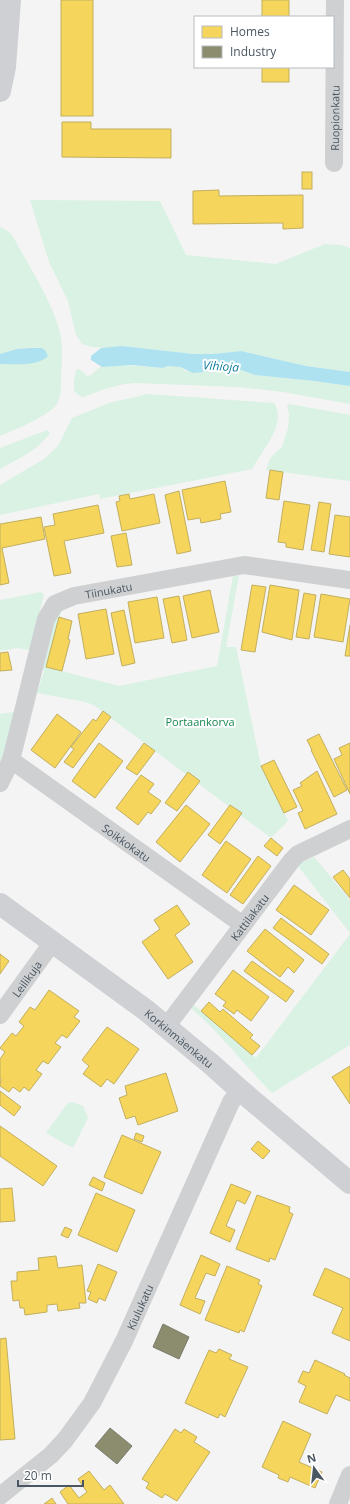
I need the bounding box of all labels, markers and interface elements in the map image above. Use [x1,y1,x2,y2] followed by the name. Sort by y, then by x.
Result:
[194,16,334,68] legend
[230,23,270,40] text: Homes
[230,43,277,60] text: Industry
[327,85,342,151] street label: Ruopionkatu
[202,356,240,376] water label: Vihioja
[84,578,133,601] street label: Tiinukatu
[165,714,235,729] park label: Portaankorva
[99,820,154,865] street label: Soikkokatu
[227,890,272,943] street label: Kattilakatu
[8,957,45,1000] street label: Leilikuja
[142,1005,217,1071] street label: Korkinmäenkatu
[123,1282,156,1332] street label: Kiulukatu
[294,1448,334,1488] north arrow
[305,1449,318,1466] text: N
[18,1462,83,1488] scale bar
[24,1467,52,1484] text: 20 m

